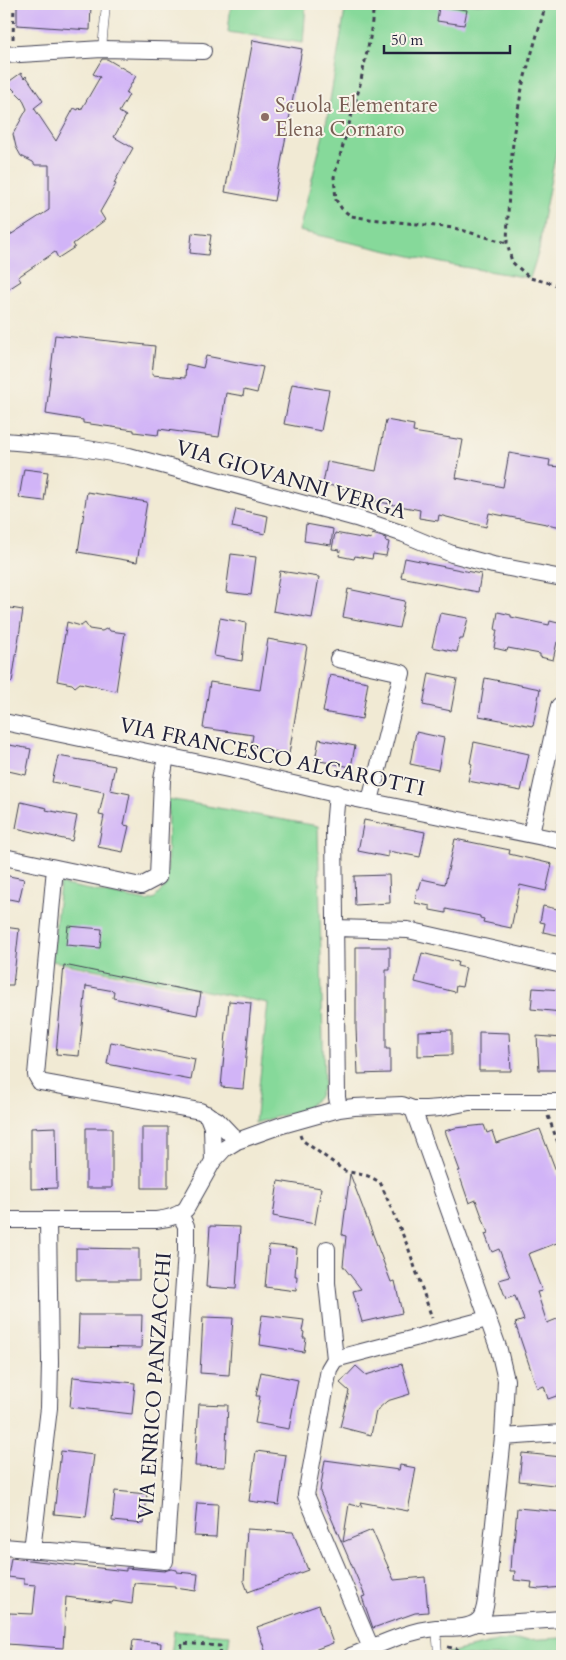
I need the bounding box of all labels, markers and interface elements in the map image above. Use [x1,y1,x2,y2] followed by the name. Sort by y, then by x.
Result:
[384,22,510,54] scale bar
[391,30,423,50] text: 50 m
[275,91,438,144] place label: Scuola Elementare Elena Cornaro
[259,111,271,123] marker: Scuola Elementare Elena Cornaro
[172,433,410,527] street label: VIA GIOVANNI VERGA
[116,710,428,804] street label: VIA FRANCESCO ALGAROTTI
[131,1251,179,1521] street label: VIA ENRICO PANZACCHI

